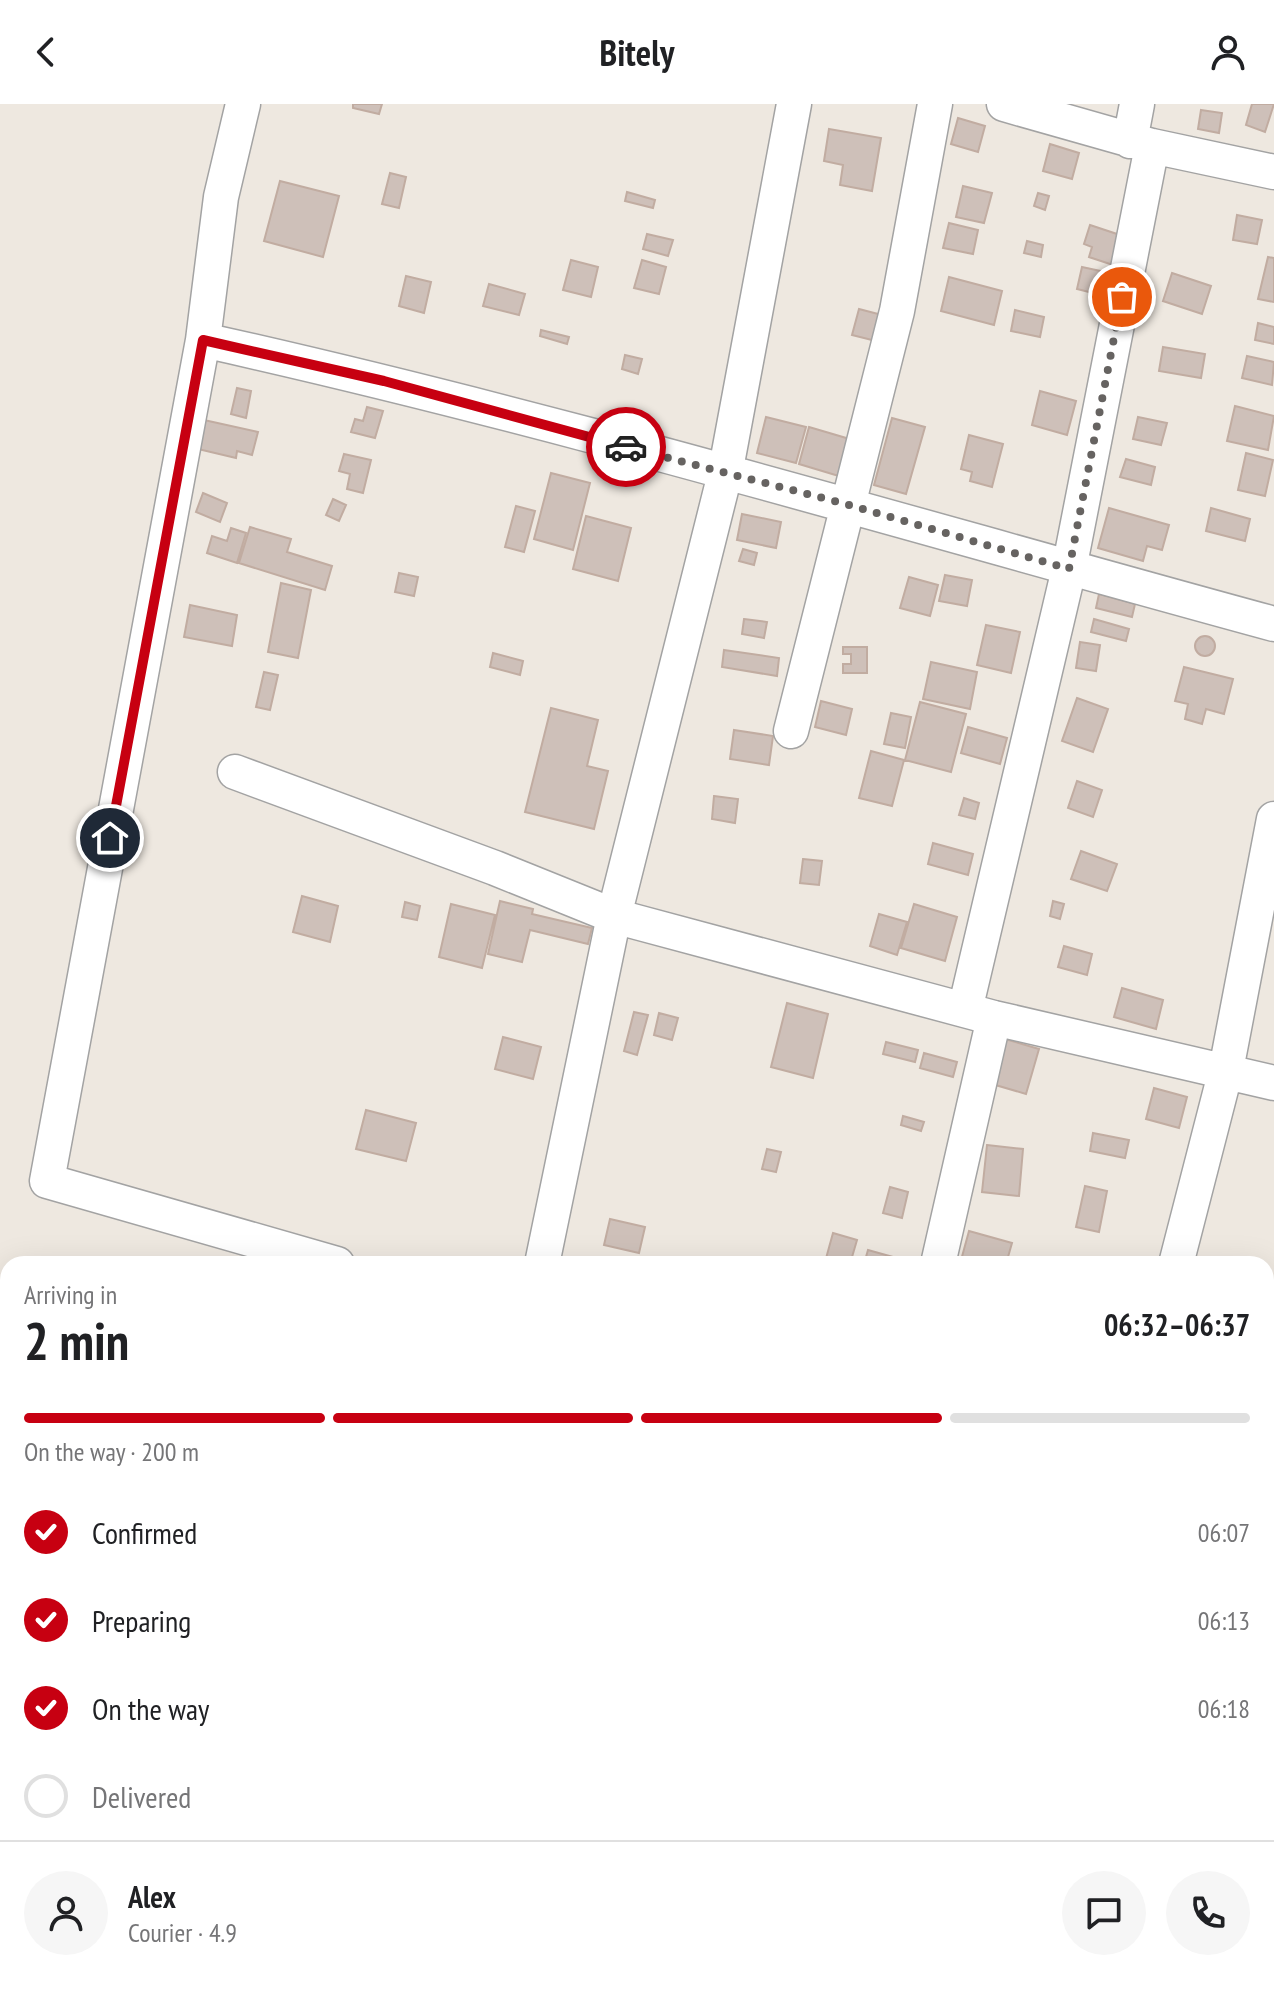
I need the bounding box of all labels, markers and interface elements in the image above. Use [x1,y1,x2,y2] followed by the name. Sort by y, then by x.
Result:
[600,29,674,76] text: Bitely
[24,30,68,74] icon: back
[1206,30,1250,74] icon: person
[1088,263,1156,331] pin
[1100,275,1144,319] icon: bag
[586,407,666,487] courier
[604,425,648,469] icon: car
[76,804,144,872] pin
[88,816,132,860] icon: home
[24,1278,117,1311] text: Arriving in
[1104,1305,1250,1344] text: 06:32–06:37
[24,1307,129,1374] text: 2 min
[24,1435,199,1468] text: On the way · 200 m
[24,1510,68,1554] icon: check
[92,1513,197,1552] text: Confirmed
[1198,1516,1250,1549] text: 06:07
[24,1598,68,1642] icon: check
[92,1601,191,1640] text: Preparing
[1198,1604,1250,1637] text: 06:13
[24,1686,68,1730] icon: check
[92,1689,209,1728] text: On the way
[1198,1692,1250,1725] text: 06:18
[92,1777,191,1816] text: Delivered
[24,1871,108,1955] button: person
[1062,1871,1146,1955] button: chat
[1166,1871,1250,1955] button: phone
[128,1877,176,1916] text: Alex
[128,1916,237,1949] text: Courier · 4.9

